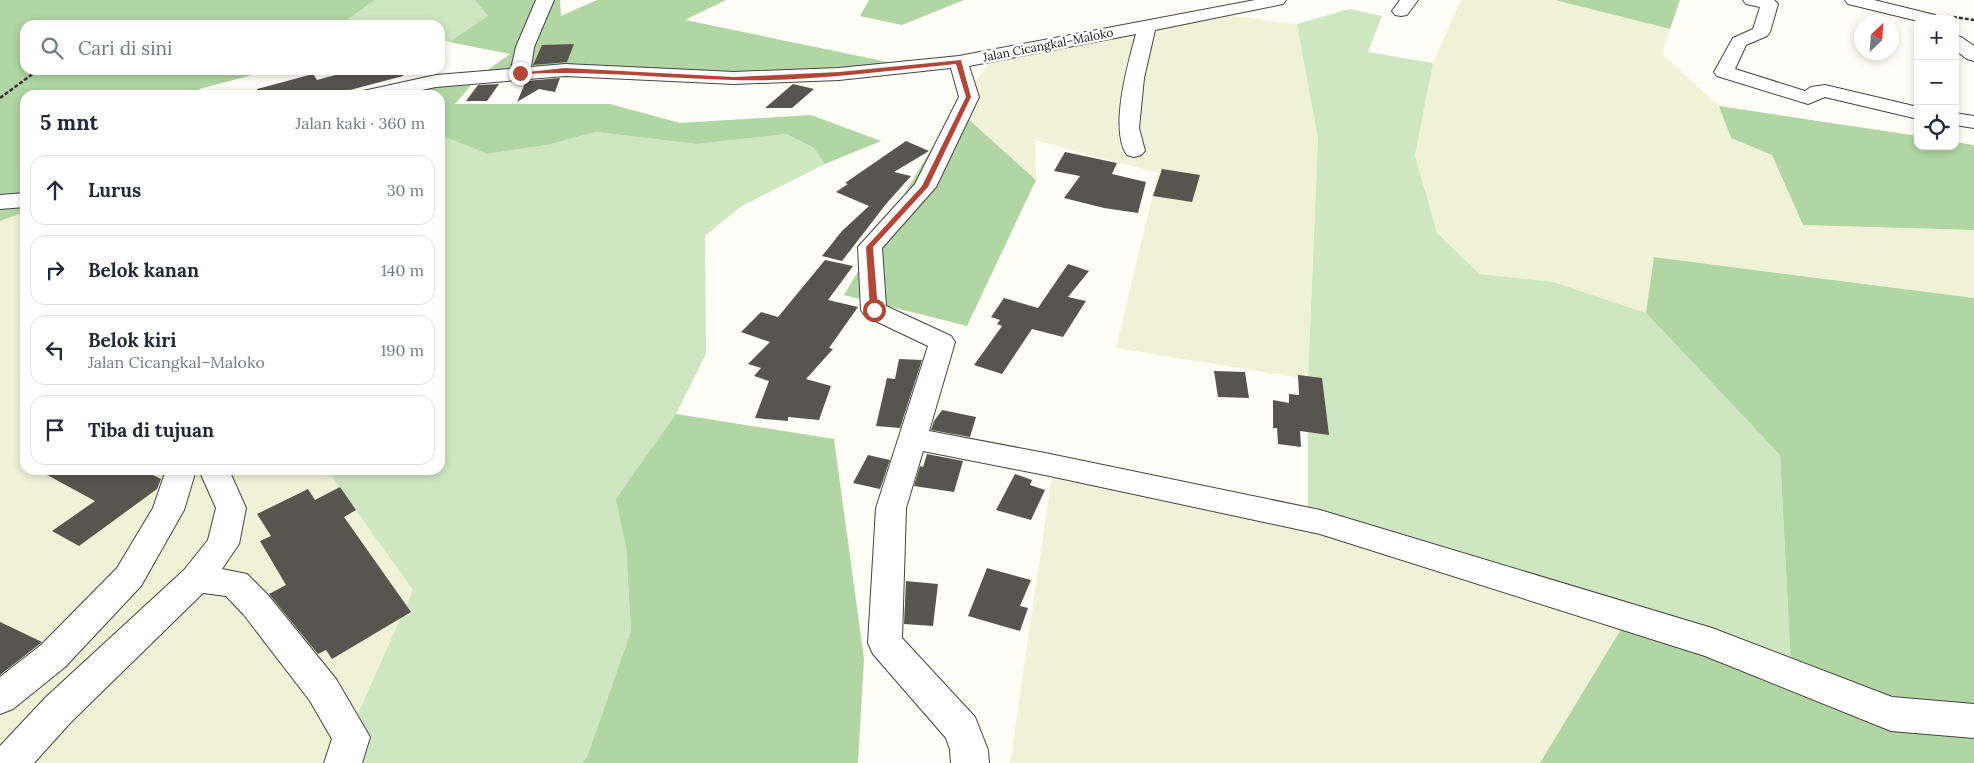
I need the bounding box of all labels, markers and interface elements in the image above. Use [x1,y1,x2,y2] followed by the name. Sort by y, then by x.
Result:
[1854,15,1899,60] north arrow
[1914,15,1959,150] map controls
[1914,15,1959,60] button: +
[20,20,445,75] search box
[980,24,1114,65] street label: Jalan Cicangkal–Maloko
[38,34,66,62] icon: search
[78,36,172,60] text: Cari di sini
[1914,60,1959,105] button: −
[509,62,532,85] route end
[1914,105,1959,150] button: locate
[40,109,98,136] text: 5 mnt
[296,113,425,133] text: Jalan kaki · 360 m
[41,176,69,204] icon: ahead
[88,178,141,202] text: Lurus
[387,180,424,200] text: 30 m
[41,256,69,284] icon: right
[88,258,199,282] text: Belok kanan
[381,260,424,280] text: 140 m
[863,299,886,322] route start
[88,328,177,352] text: Belok kiri
[41,336,69,364] icon: left
[380,340,424,360] text: 190 m
[88,352,265,372] text: Jalan Cicangkal–Maloko
[41,416,69,444] icon: arrive
[88,418,214,442] text: Tiba di tujuan

